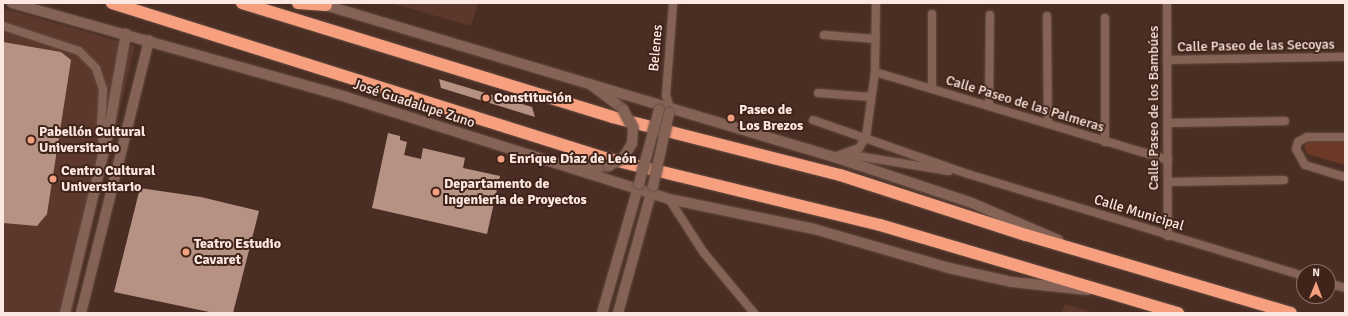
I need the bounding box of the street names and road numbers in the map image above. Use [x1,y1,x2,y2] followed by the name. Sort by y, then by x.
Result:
[646,24,666,72] street label: Belenes
[1146,26,1162,190] street label: Calle Paseo de los Bambúes
[1177,36,1335,56] street label: Calle Paseo de las Secoyas
[944,72,1106,136] street label: Calle Paseo de las Palmeras
[351,76,477,132] street label: José Guadalupe Zuno
[1092,191,1186,235] street label: Calle Municipal

